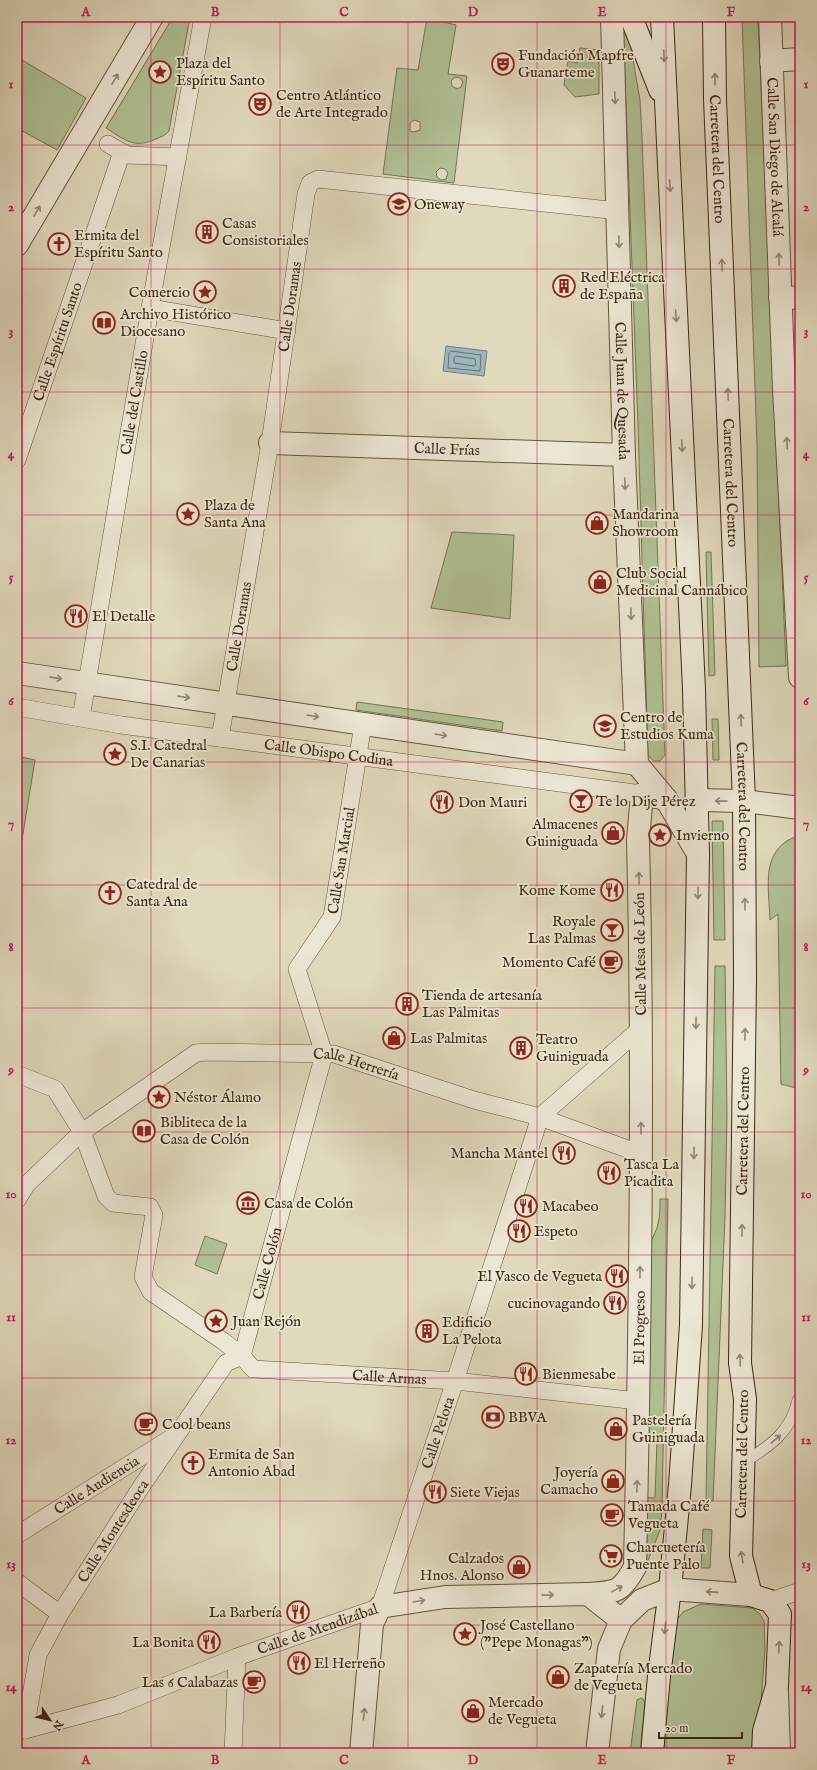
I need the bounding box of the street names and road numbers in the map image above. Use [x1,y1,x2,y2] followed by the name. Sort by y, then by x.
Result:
[762,77,787,237] street label: Calle San Diego de Alcalá
[705,94,729,224] street label: Carretera del Centro
[274,260,306,353] street label: Calle Doramas
[29,280,87,404] street label: Calle Espíritu Santo
[610,322,633,461] street label: Calle Juan de Quesada
[116,349,153,456] street label: Calle del Castillo
[718,418,743,548] street label: Carretera del Centro
[413,439,480,460] street label: Calle Frías
[222,580,256,673] street label: Calle Doramas
[263,735,395,771] street label: Calle Obispo Codina
[732,742,753,871] street label: Carretera del Centro
[324,805,360,916] street label: Calle San Marcial
[630,892,651,1016] street label: Calle Mesa de León
[313,1045,402,1085] street label: Calle Herrería
[733,1066,754,1196] street label: Carretera del Centro
[249,1225,287,1302] street label: Calle Colón
[630,1291,650,1365] street label: El Progreso
[352,1366,427,1389] street label: Calle Armas
[732,1389,753,1519] street label: Carretera del Centro
[418,1394,459,1471] street label: Calle Pelota
[51,1451,143,1519] street label: Calle Audiencia
[73,1476,154,1587] street label: Calle Montesdeoca
[255,1599,381,1659] street label: Calle de Mendizábal

